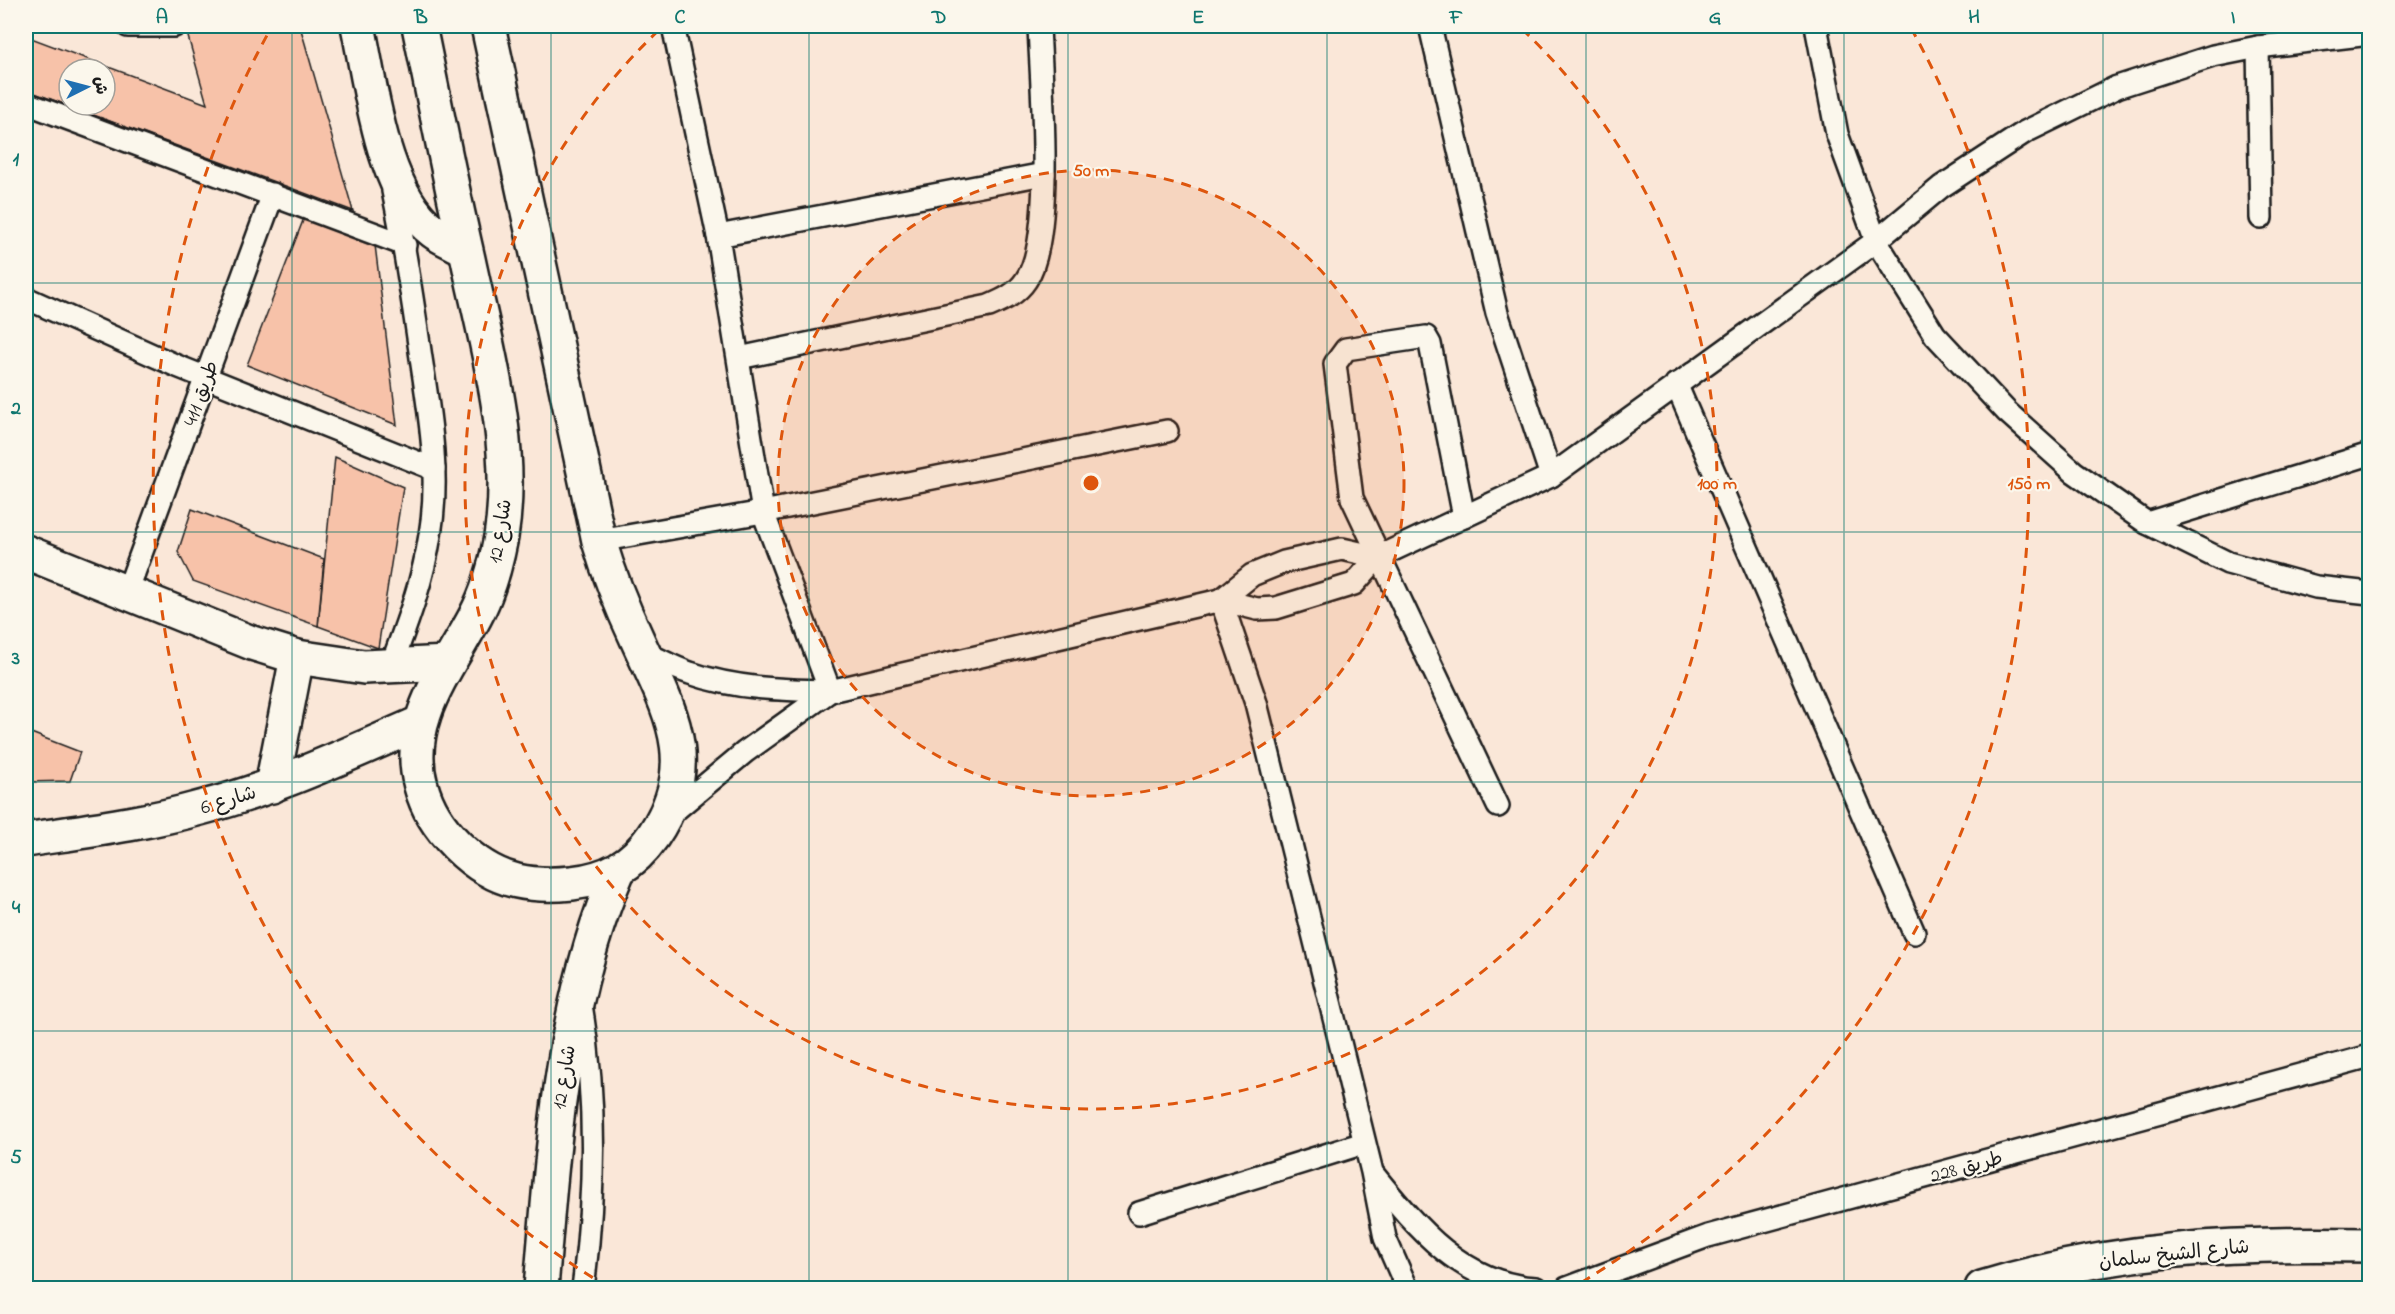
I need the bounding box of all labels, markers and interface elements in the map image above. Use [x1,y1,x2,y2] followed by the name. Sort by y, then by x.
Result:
[156,4,168,33] text: A
[413,4,428,33] text: B
[675,4,686,33] text: C
[931,4,946,33] text: D
[1192,4,1204,33] text: E
[1449,4,1463,33] text: F
[1709,4,1722,33] text: G
[1968,4,1980,33] text: H
[2231,4,2236,33] text: I
[57,57,117,117] north arrow
[87,76,113,96] text: ش
[13,146,20,175] text: 1
[1073,159,1109,185] text: 50 m
[177,357,228,431] street label: طريق 411
[10,395,21,424] text: 2
[1697,472,1737,498] text: 100 m
[2008,472,2050,498] text: 150 m
[1081,473,1101,493] centre of rings
[482,497,521,566] street label: شارع 12
[11,645,20,674] text: 3
[197,779,260,824] street label: شارع 6
[12,894,21,923] text: 4
[546,1043,585,1112] street label: شارع 12
[10,1144,22,1173] text: 5
[1927,1145,2006,1192] street label: طريق 228
[2097,1233,2251,1278] street label: شارع الشيخ سلمان

